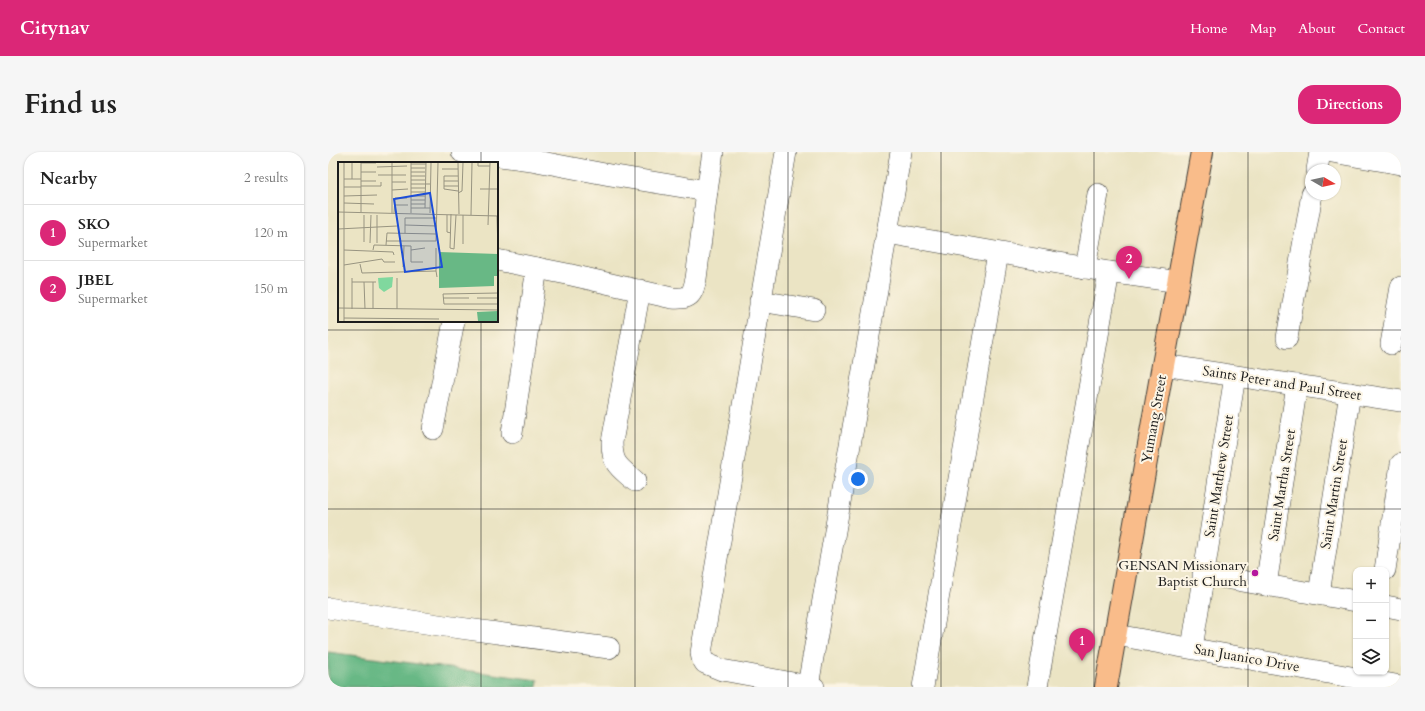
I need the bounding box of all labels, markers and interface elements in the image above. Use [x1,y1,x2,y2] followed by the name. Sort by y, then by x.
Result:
[20,15,90,41] text: Citynav
[1190,19,1228,38] text: Home
[1250,19,1276,38] text: Map
[1298,19,1335,38] text: About
[1357,19,1405,38] text: Contact
[24,85,117,123] text: Find us
[1298,85,1401,124] button: Directions
[338,162,498,322] inset map
[1305,164,1341,200] north arrow
[40,167,97,190] text: Nearby
[244,169,288,187] text: 2 results
[78,214,110,234] text: SKO
[50,224,56,242] text: 1
[254,224,288,242] text: 120 m
[78,234,148,252] text: Supermarket
[1116,246,1142,279] pin: 2
[78,270,114,290] text: JBEL
[50,280,56,298] text: 2
[254,280,288,298] text: 150 m
[78,290,148,308] text: Supermarket
[1201,361,1363,405] street label: Saints Peter and Paul Street
[1137,373,1171,465] street label: Yumang Street
[1200,413,1238,539] street label: Saint Matthew Street
[1264,427,1300,542] street label: Saint Martha Street
[1316,437,1352,550] street label: Saint Martin Street
[848,469,868,489] your location
[1118,556,1248,591] place label: GENSAN Missionary Baptist Church
[1353,567,1389,675] map controls
[1353,567,1389,603] button: +
[1250,568,1260,578] marker: GENSAN Missionary Baptist Church
[1353,603,1389,639] button: −
[1069,628,1095,661] pin: 1
[1193,639,1301,677] street label: San Juanico Drive
[1353,639,1389,675] button: layers

